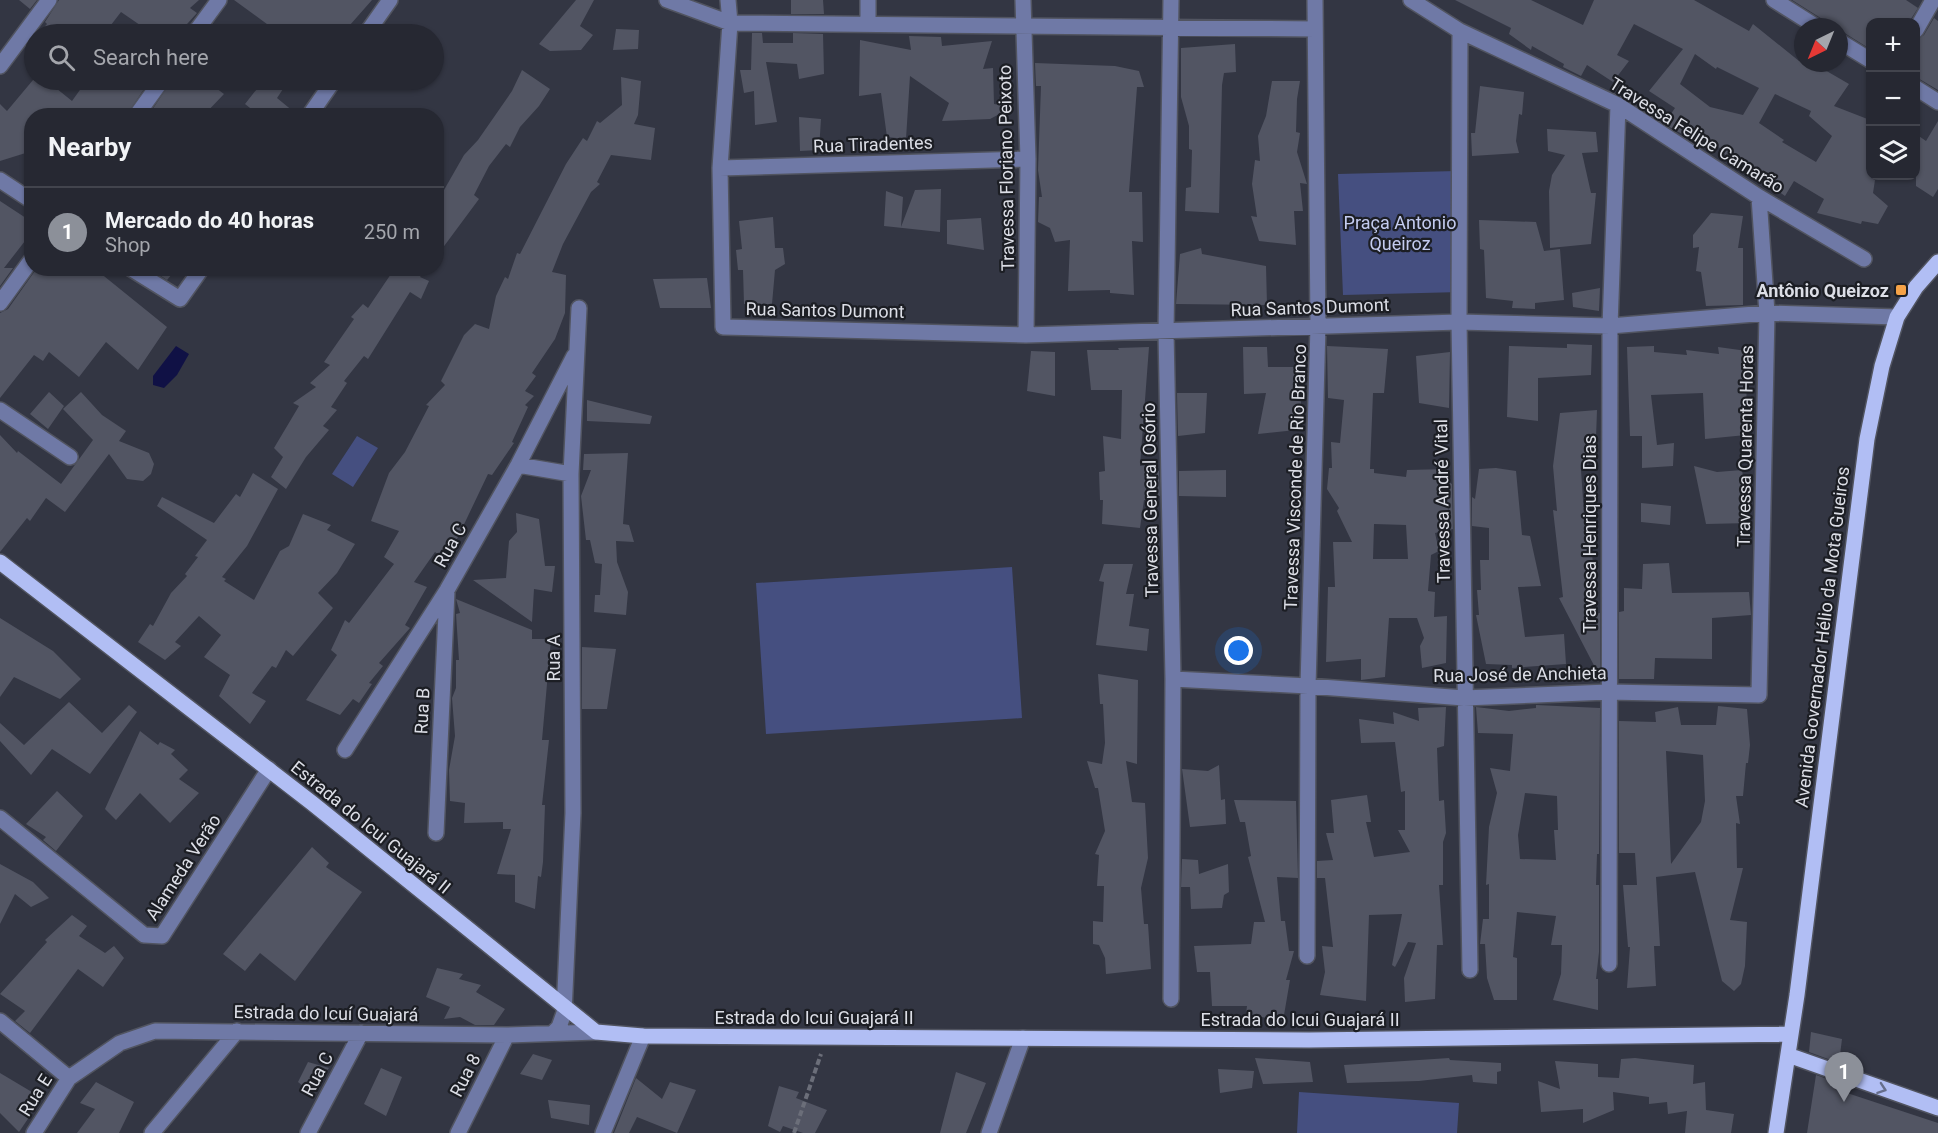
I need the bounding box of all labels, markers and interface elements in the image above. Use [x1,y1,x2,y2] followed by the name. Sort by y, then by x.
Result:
[1794,18,1848,72] north arrow
[1866,18,1920,180] map controls
[1866,18,1920,72] button: +
[24,24,444,90] search box
[45,41,78,74] icon: search
[93,45,209,70] text: Search here
[994,65,1018,271] street label: Travessa Floriano Peixoto
[1866,72,1920,126] button: −
[1606,73,1788,197] street label: Travessa Felipe Camarão
[1866,126,1920,180] button: layers
[813,131,933,157] street label: Rua Tiradentes
[48,132,131,162] text: Nearby
[105,208,314,233] text: Mercado do 40 horas
[1344,212,1456,254] park label: Praça Antonio Queiroz
[62,220,73,244] text: 1
[364,220,420,244] text: 250 m
[105,233,151,257] text: Shop
[1756,280,1889,301] place label: Antônio Queizoz
[1894,283,1908,297] marker: Antônio Queizoz
[1230,294,1390,320] street label: Rua Santos Dumont
[745,298,905,322] street label: Rua Santos Dumont
[1280,344,1310,610] street label: Travessa Visconde de Rio Branco
[1733,345,1757,547] street label: Travessa Quarenta Horas
[1138,402,1162,598] street label: Travessa General Osório
[1430,419,1454,583] street label: Travessa André Vital
[1579,435,1600,633] street label: Travessa Henriques Dias
[1791,465,1853,809] street label: Avenida Governador Hélio da Mota Gueiros
[429,519,471,571] street label: Rua C
[543,634,564,682] street label: Rua A
[1224,636,1253,665] your location
[1433,662,1607,686] street label: Rua José de Anchieta
[410,687,434,735] street label: Rua B
[287,756,455,898] street label: Estrada do Icui Guajará II
[141,810,225,924] street label: Alameda Verão
[233,1001,419,1025] street label: Estrada do Icuí Guajará
[714,1007,914,1028] street label: Estrada do Icui Guajará II
[1200,1009,1400,1030] street label: Estrada do Icui Guajará II
[297,1048,337,1100] street label: Rua C
[445,1050,485,1100] street label: Rua 8
[1824,1052,1864,1102] pin: 1
[14,1070,56,1120] street label: Rua E
[1877,1081,1887,1094] one-way arrow

